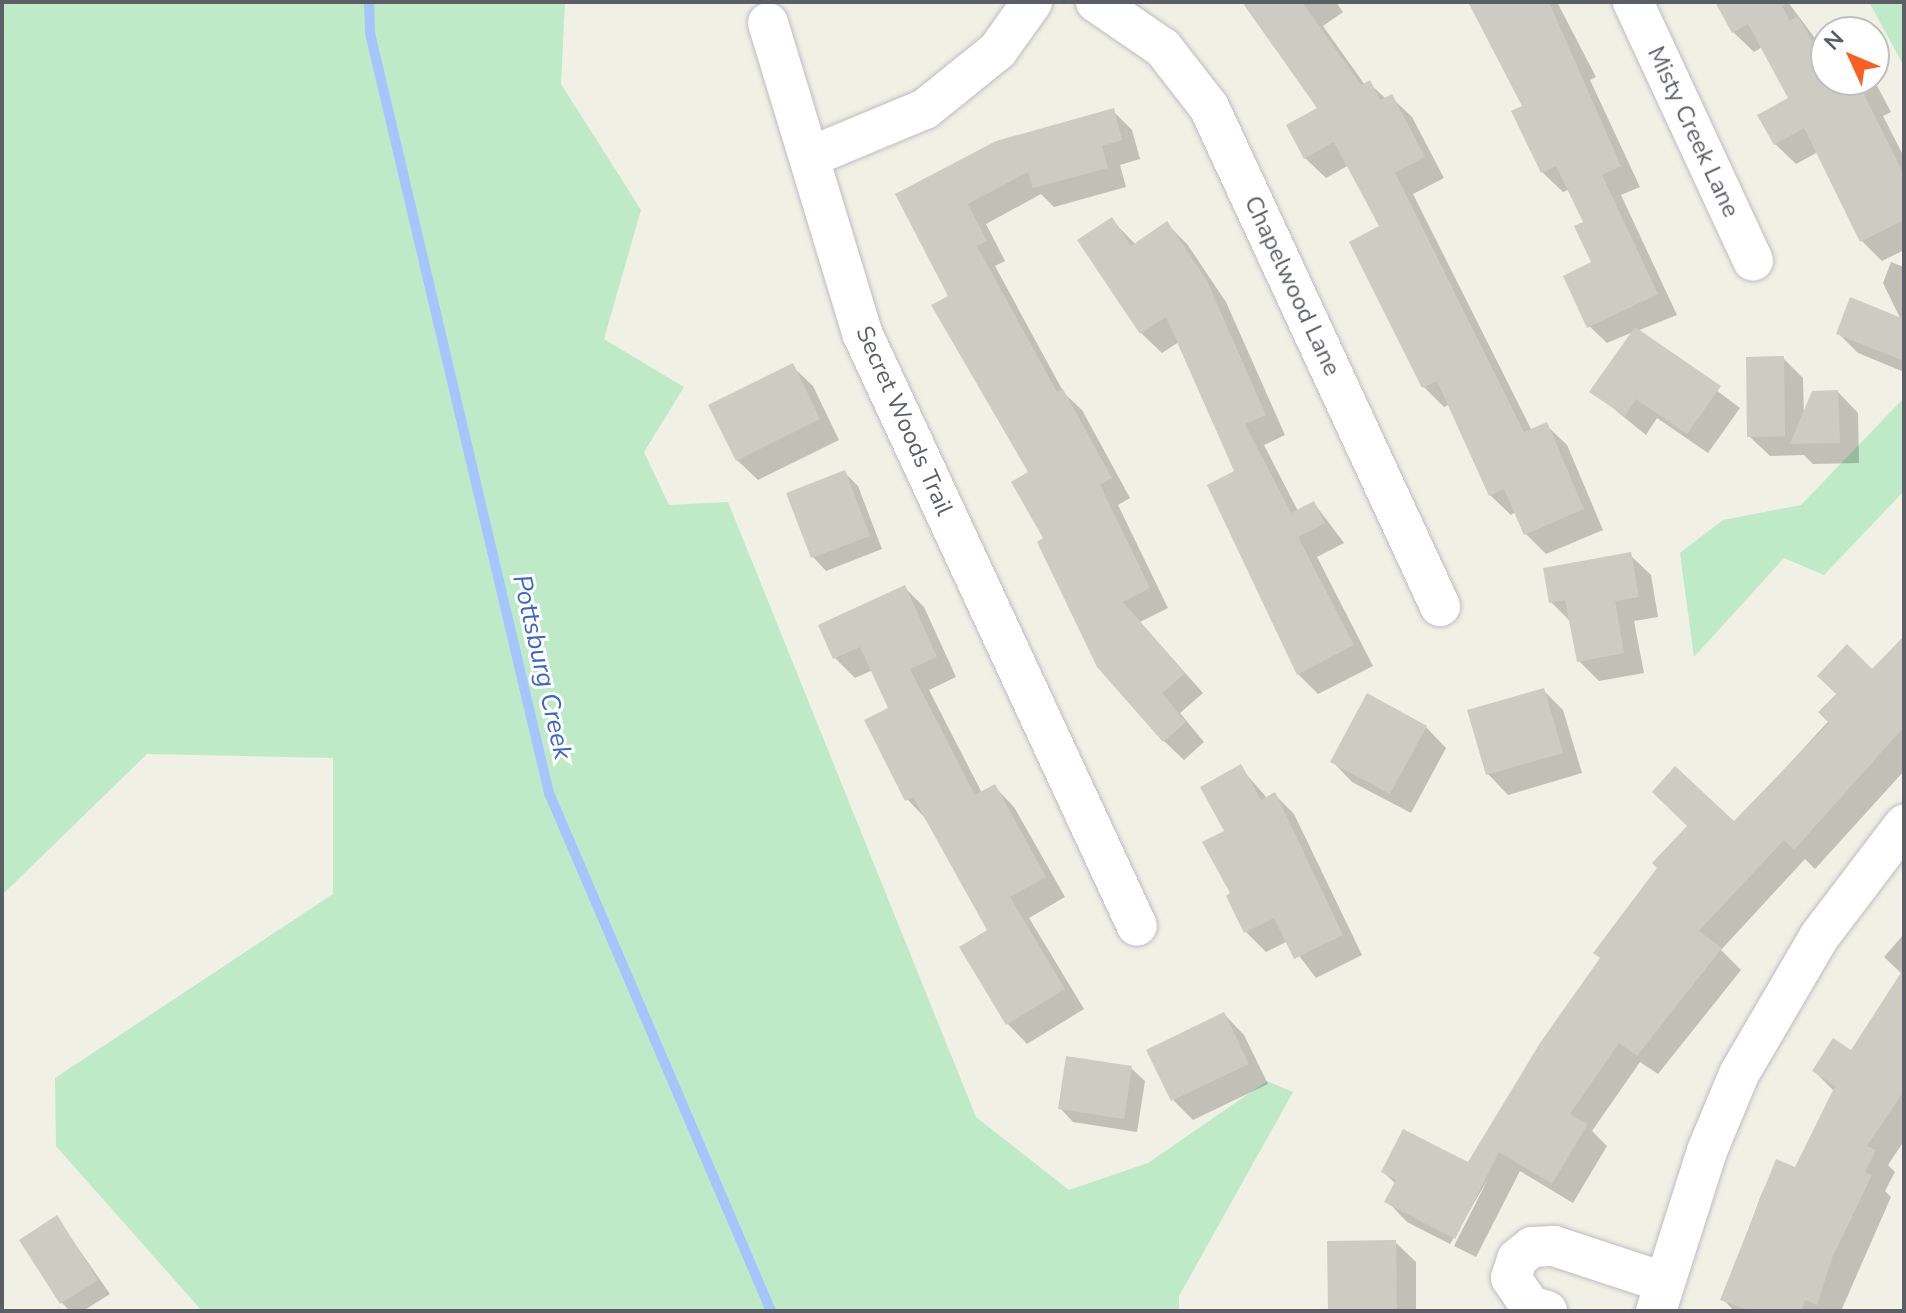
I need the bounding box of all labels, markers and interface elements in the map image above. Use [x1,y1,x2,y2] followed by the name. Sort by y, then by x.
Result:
[1810,16,1890,96] north arrow
[1818,24,1851,57] text: N
[1641,42,1745,222] street label: Misty Creek Lane
[1238,192,1346,380] street label: Chapelwood Lane
[849,322,959,520] street label: Secret Woods Trail
[506,572,578,762] water label: Pottsburg Creek

